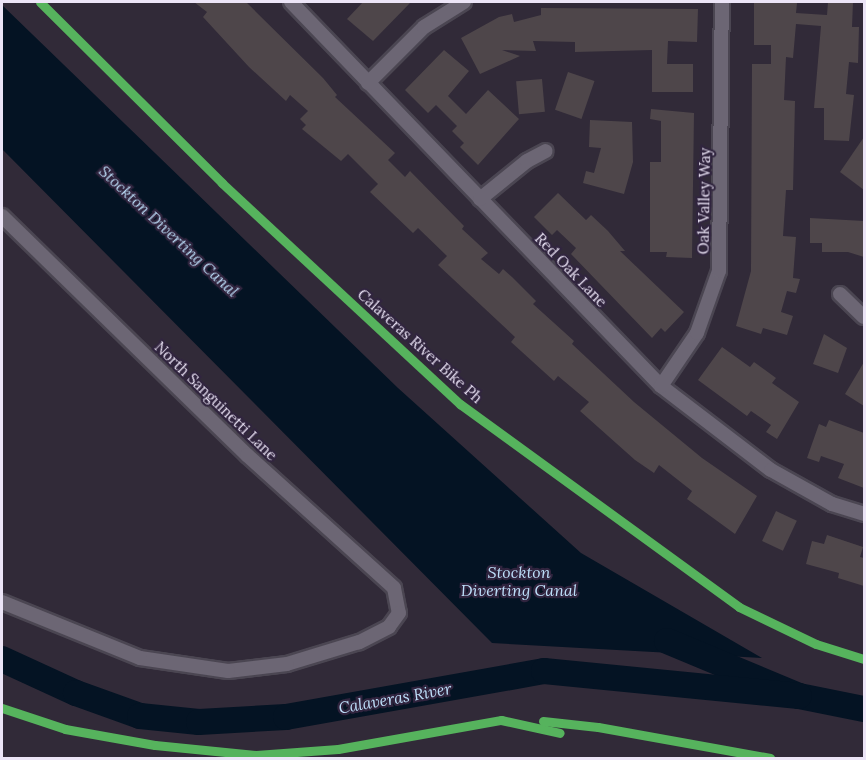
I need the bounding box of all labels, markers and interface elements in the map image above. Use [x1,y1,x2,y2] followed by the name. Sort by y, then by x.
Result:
[694,147,714,255] street label: Oak Valley Way
[95,161,243,301] water label: Stockton Diverting Canal
[531,229,611,311] street label: Red Oak Lane
[354,285,486,407] street label: Calaveras River Bike Ph
[151,338,281,464] street label: North Sanguinetti Lane
[461,562,577,600] water label: Stockton Diverting Canal
[337,679,453,717] water label: Calaveras River

